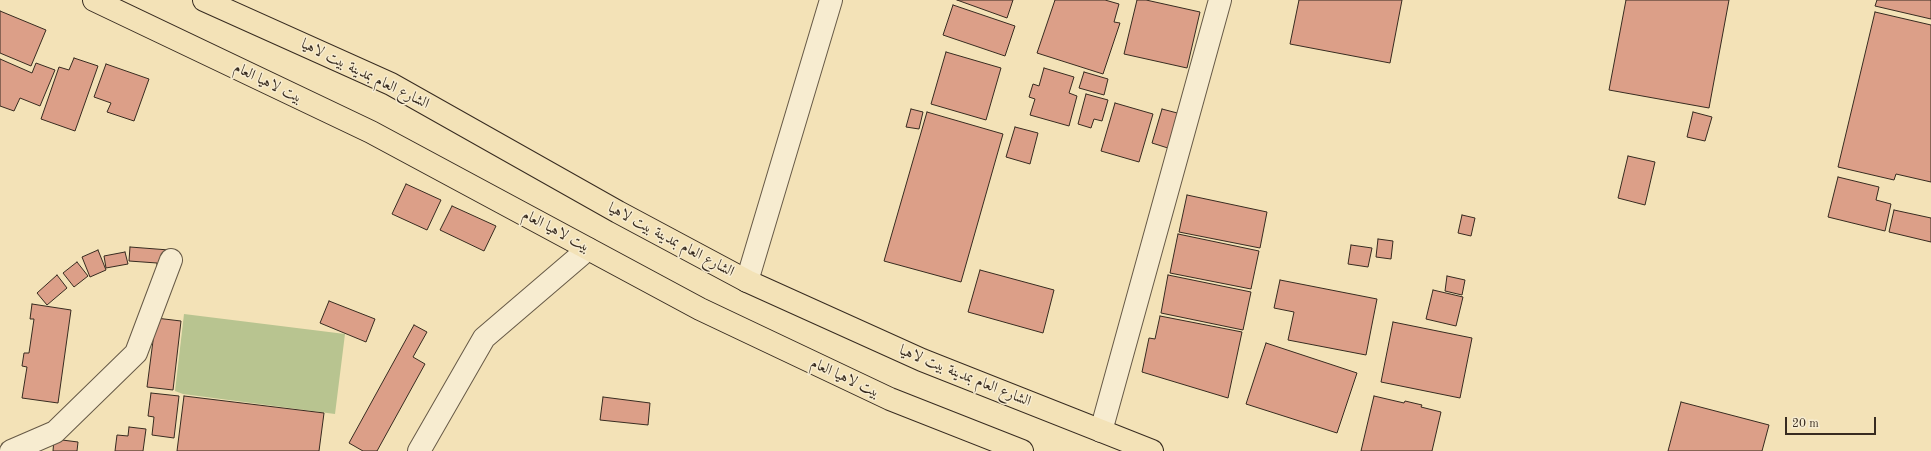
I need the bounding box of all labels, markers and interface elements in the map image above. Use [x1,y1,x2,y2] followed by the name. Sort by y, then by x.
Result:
[298,35,432,113] street label: الشارع العام بمدينة بيت لاهيا
[231,59,305,107] street label: بيت لاهيا العام
[605,199,737,281] street label: الشارع العام بمدينة بيت لاهيا
[519,206,593,256] street label: بيت لاهيا العام
[897,341,1033,411] street label: الشارع العام بمدينة بيت لاهيا
[808,354,882,402] street label: بيت لاهيا العام
[1787,409,1878,435] scale bar
[1792,418,1819,430] text: 20 m

